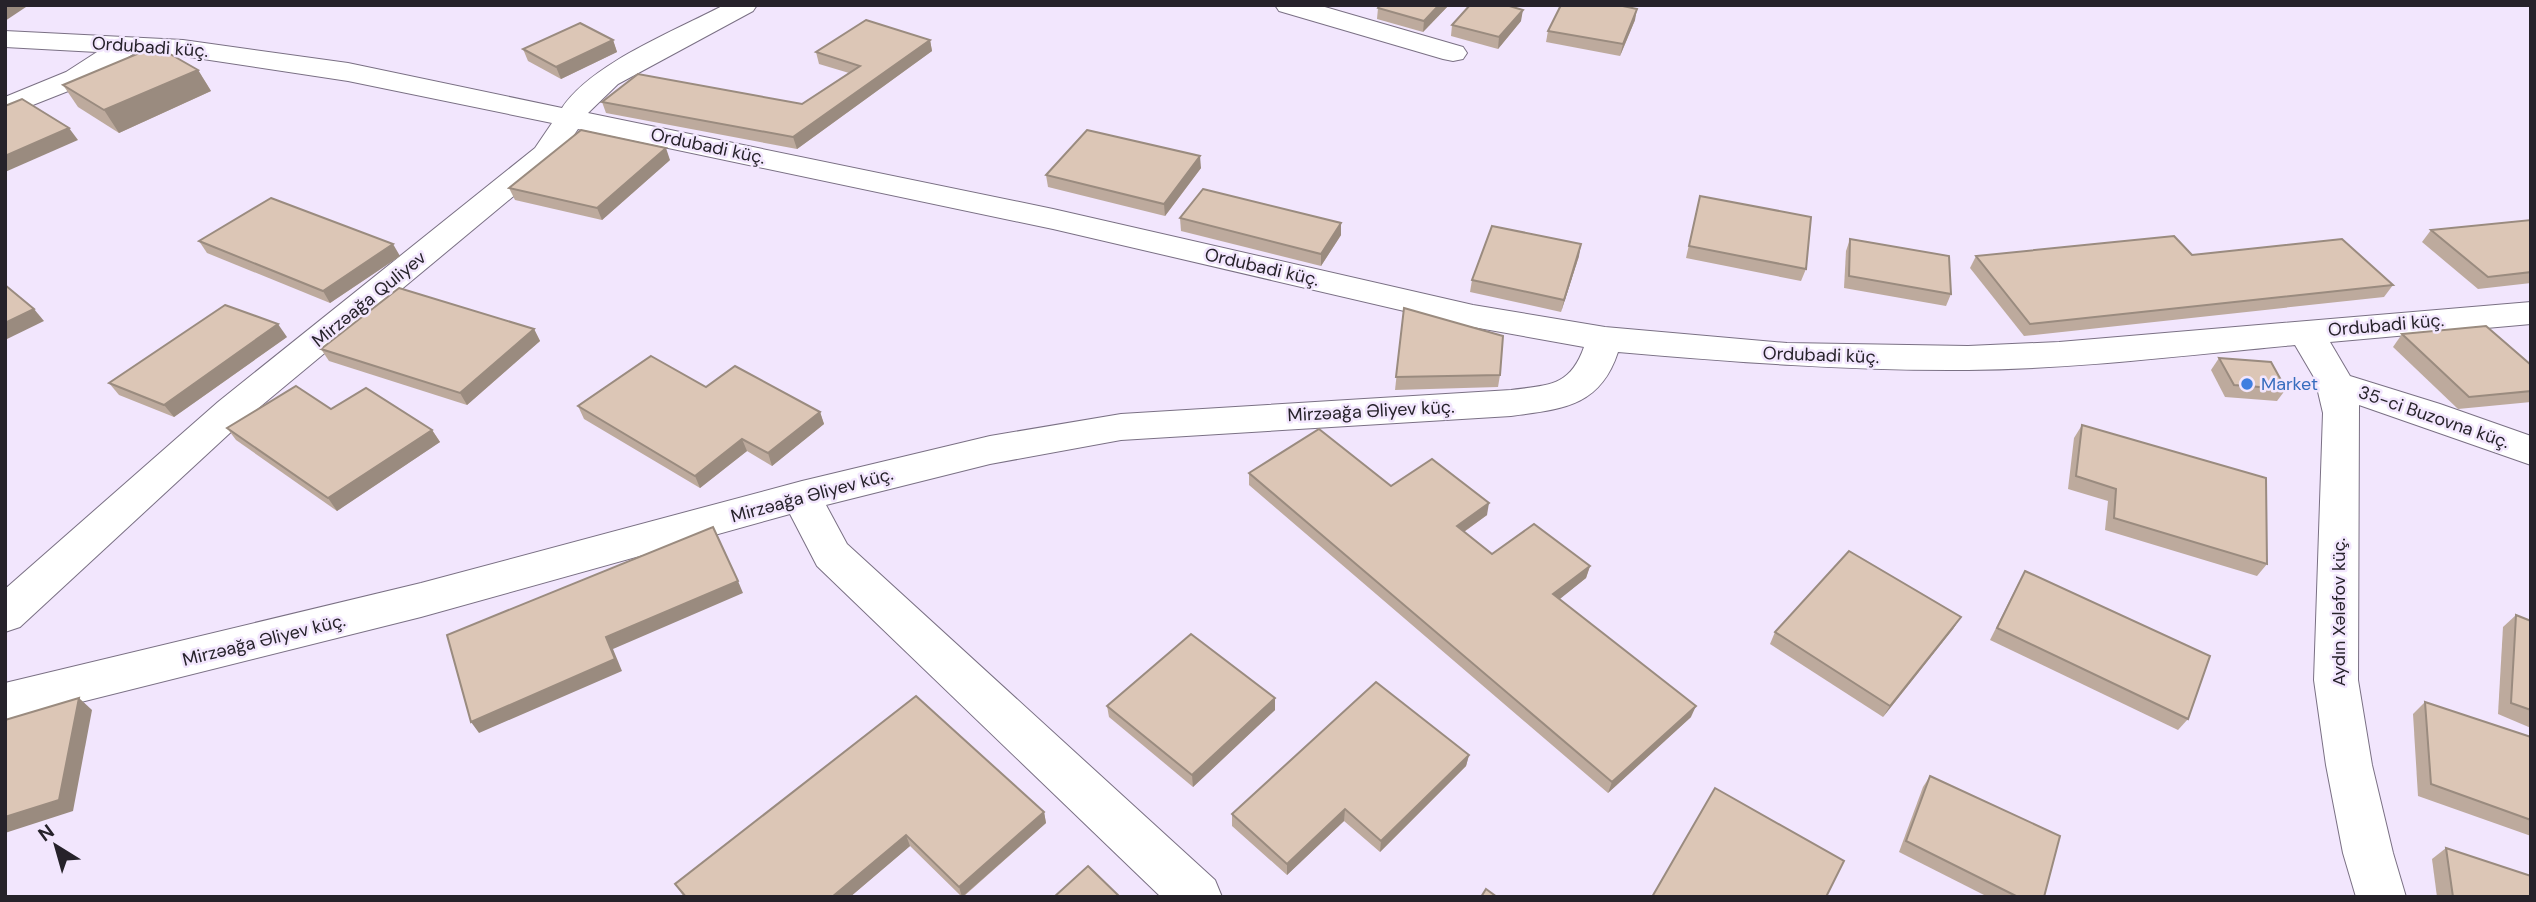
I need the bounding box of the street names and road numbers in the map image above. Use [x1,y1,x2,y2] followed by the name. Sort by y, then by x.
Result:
[91,31,209,63] street label: Ordubadi küç.
[648,122,768,170] street label: Ordubadi küç.
[1203,242,1321,292] street label: Ordubadi küç.
[307,245,431,352] street label: Mirzəağa Quliyev
[2327,308,2445,342] street label: Ordubadi küç.
[1762,341,1880,369] street label: Ordubadi küç.
[2355,380,2513,454] street label: 35-ci Buzovna küç.
[1287,395,1455,427] street label: Mirzəağa Əliyev küç.
[728,462,896,528] street label: Mirzəağa Əliyev küç.
[2327,538,2351,686] street label: Aydın Xələfov küç.
[180,608,348,672] street label: Mirzəağa Əliyev küç.

